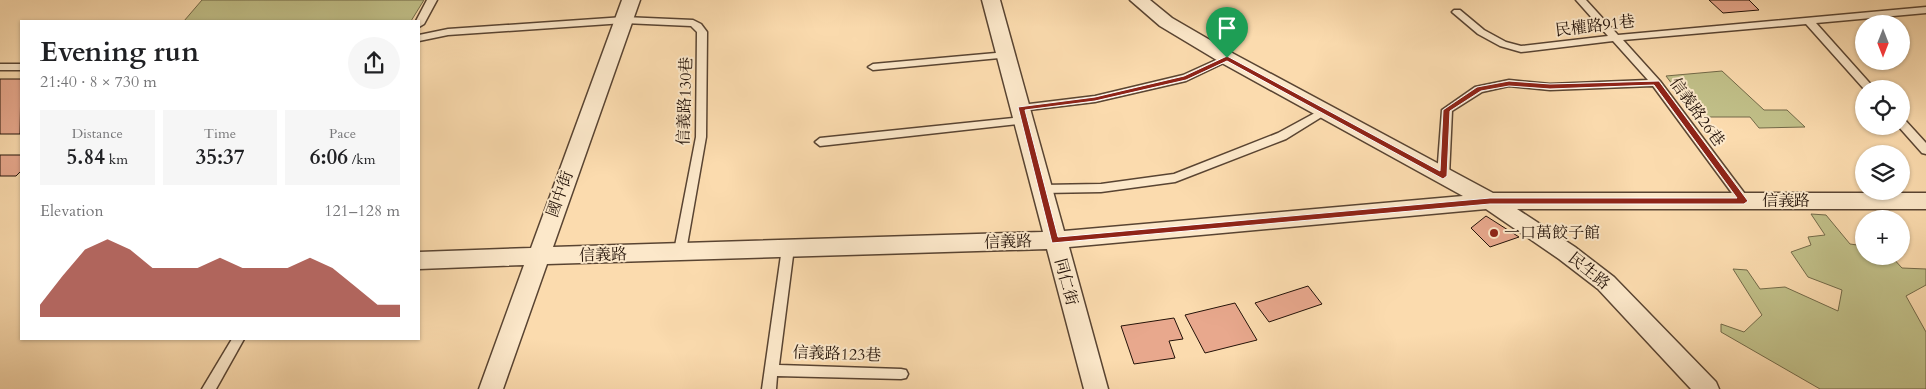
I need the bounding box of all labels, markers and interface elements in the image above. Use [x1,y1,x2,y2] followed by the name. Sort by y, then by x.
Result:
[1206,7,1248,58] pin
[1554,10,1636,42] street label: 民權路91巷
[1213,14,1241,42] icon: arrive
[1855,15,1910,70] north arrow
[1855,15,1910,265] map controls
[40,33,199,71] text: Evening run
[348,37,400,89] button: share
[672,56,698,146] street label: 信義路130巷
[40,71,157,93] text: 21:40 · 8 × 730 m
[1664,73,1730,151] street label: 信義路26巷
[1855,80,1910,135] button: locate
[72,124,123,143] text: Distance
[204,124,236,143] text: Time
[329,124,356,143] text: Pace
[67,143,105,172] text: 5.84
[195,143,245,172] text: 35:37
[310,143,348,172] text: 6:06
[1855,145,1910,200] button: layers
[105,150,128,169] text: km
[348,150,376,169] text: /km
[541,168,579,220] street label: 國中街
[1762,190,1810,212] street label: 信義路
[40,200,104,222] text: Elevation
[324,200,400,222] text: 121–128 m
[1855,210,1910,265] button: +
[1504,222,1600,244] place label: 一口萬餃子館
[1488,227,1500,239] marker: 一口萬餃子館
[984,230,1032,254] street label: 信義路
[579,243,627,267] street label: 信義路
[1563,247,1615,295] street label: 民生路
[1049,256,1083,308] street label: 同仁街
[792,341,882,367] street label: 信義路123巷

